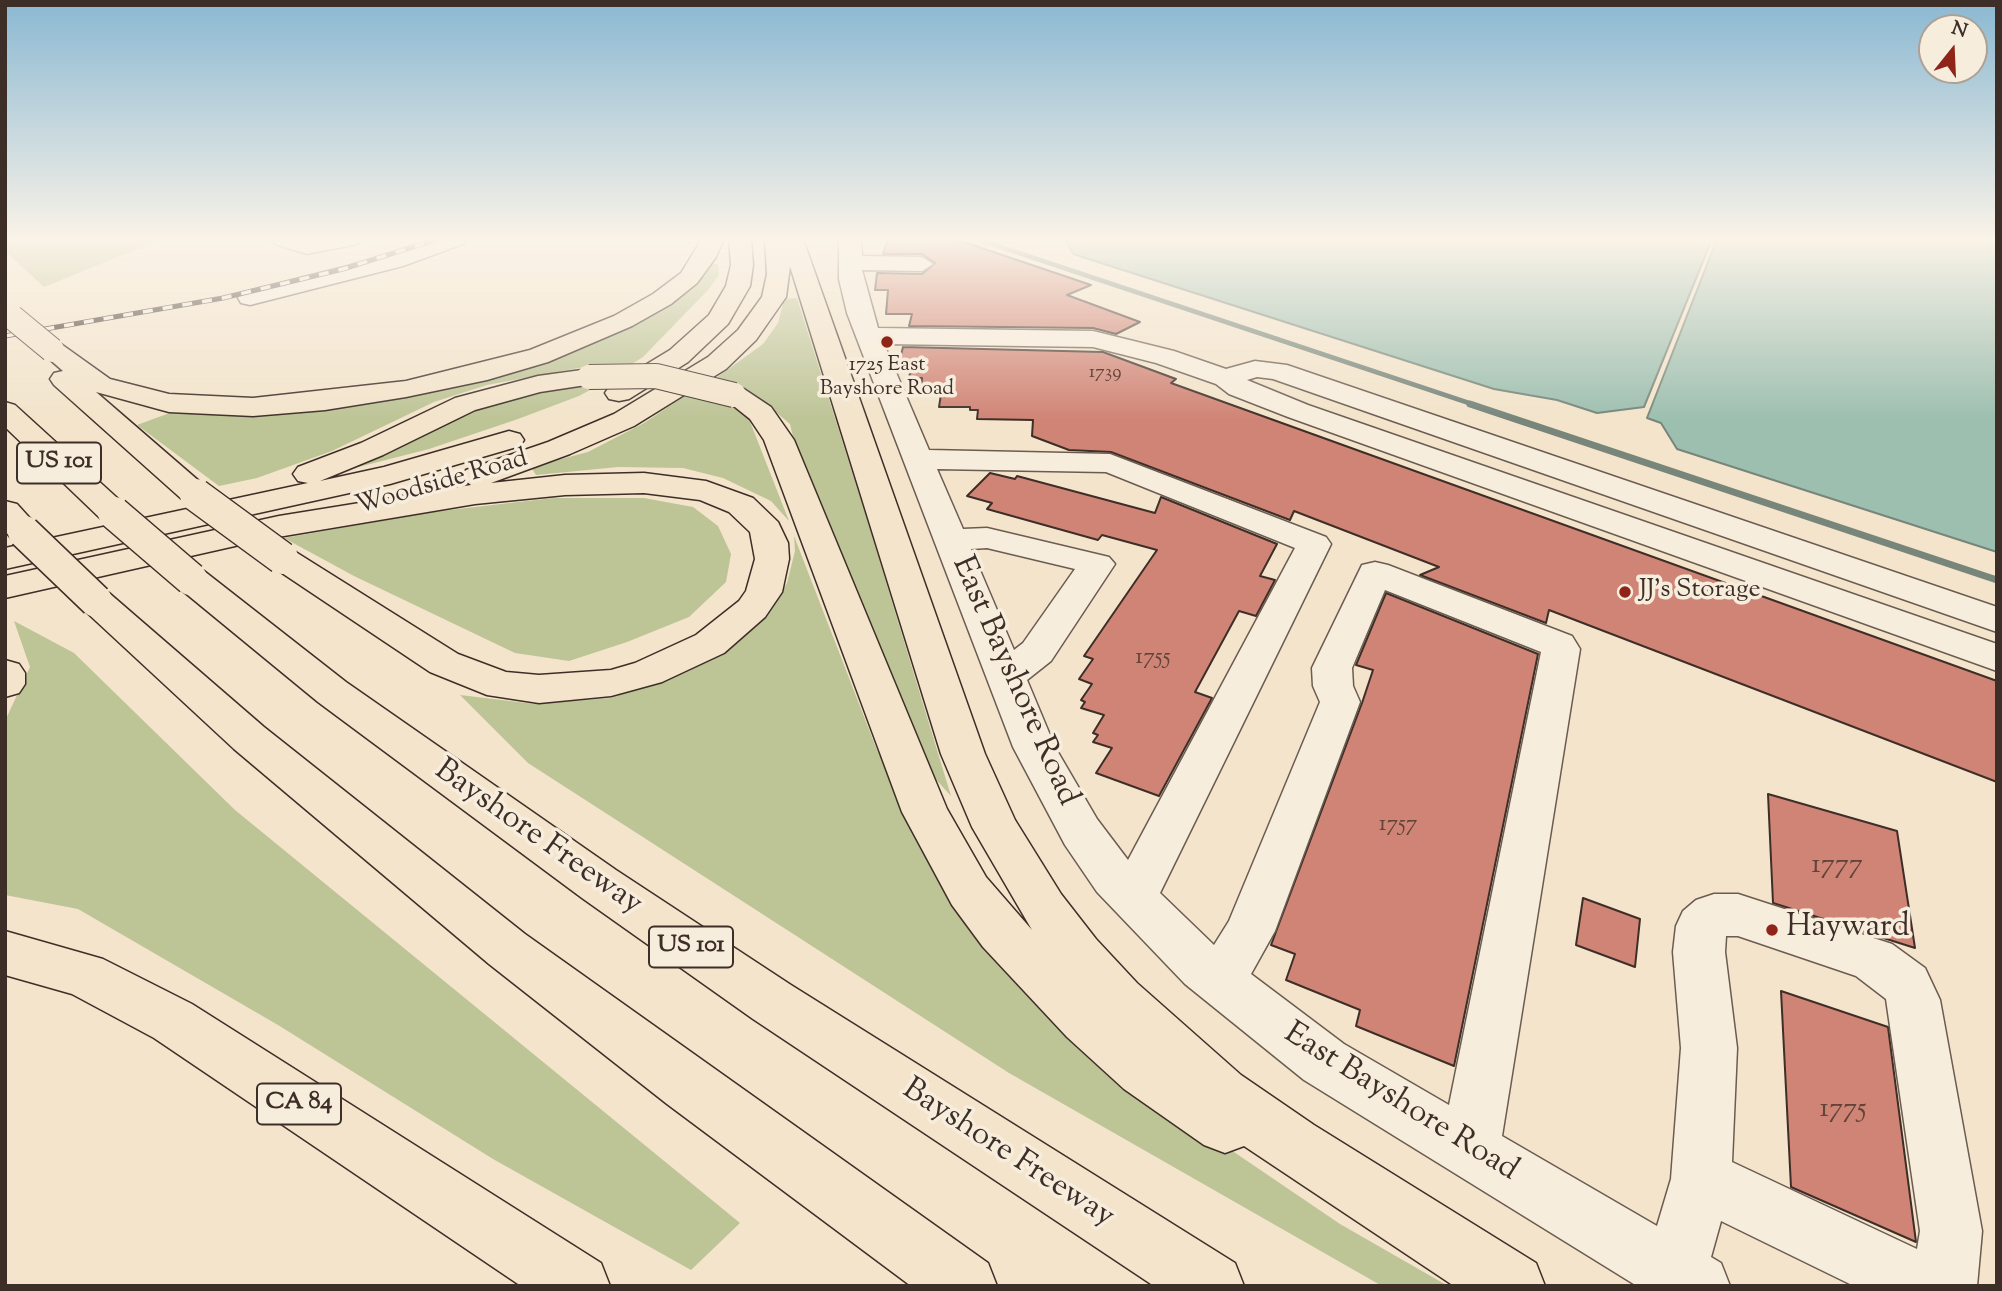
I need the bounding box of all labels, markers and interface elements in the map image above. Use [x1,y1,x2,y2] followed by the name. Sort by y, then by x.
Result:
[1918,14,1988,84] north arrow
[1948,15,1970,46] text: N
[879,334,895,350] marker: 1725 East Bayshore Road
[820,353,954,403] place label: 1725 East Bayshore Road
[1089,363,1121,385] house number: 1739
[17,442,101,484] road number: US 101
[352,445,532,523] street label: Woodside Road
[941,551,1085,813] street label: East Bayshore Road
[1639,576,1761,608] place label: JJ's Storage
[1617,584,1633,600] marker: JJ's Storage
[1135,645,1171,673] house number: 1755
[425,753,649,925] street label: Bayshore Freeway
[1379,812,1417,840] house number: 1757
[1811,850,1863,884] house number: 1777
[1786,911,1910,949] place label: Hayward
[1764,922,1780,938] marker: Hayward
[649,926,733,967] road number: US 101
[1276,1016,1524,1192] street label: East Bayshore Road
[894,1072,1120,1238] street label: Bayshore Freeway
[257,1084,341,1124] road number: CA 84
[1819,1094,1867,1128] house number: 1775

